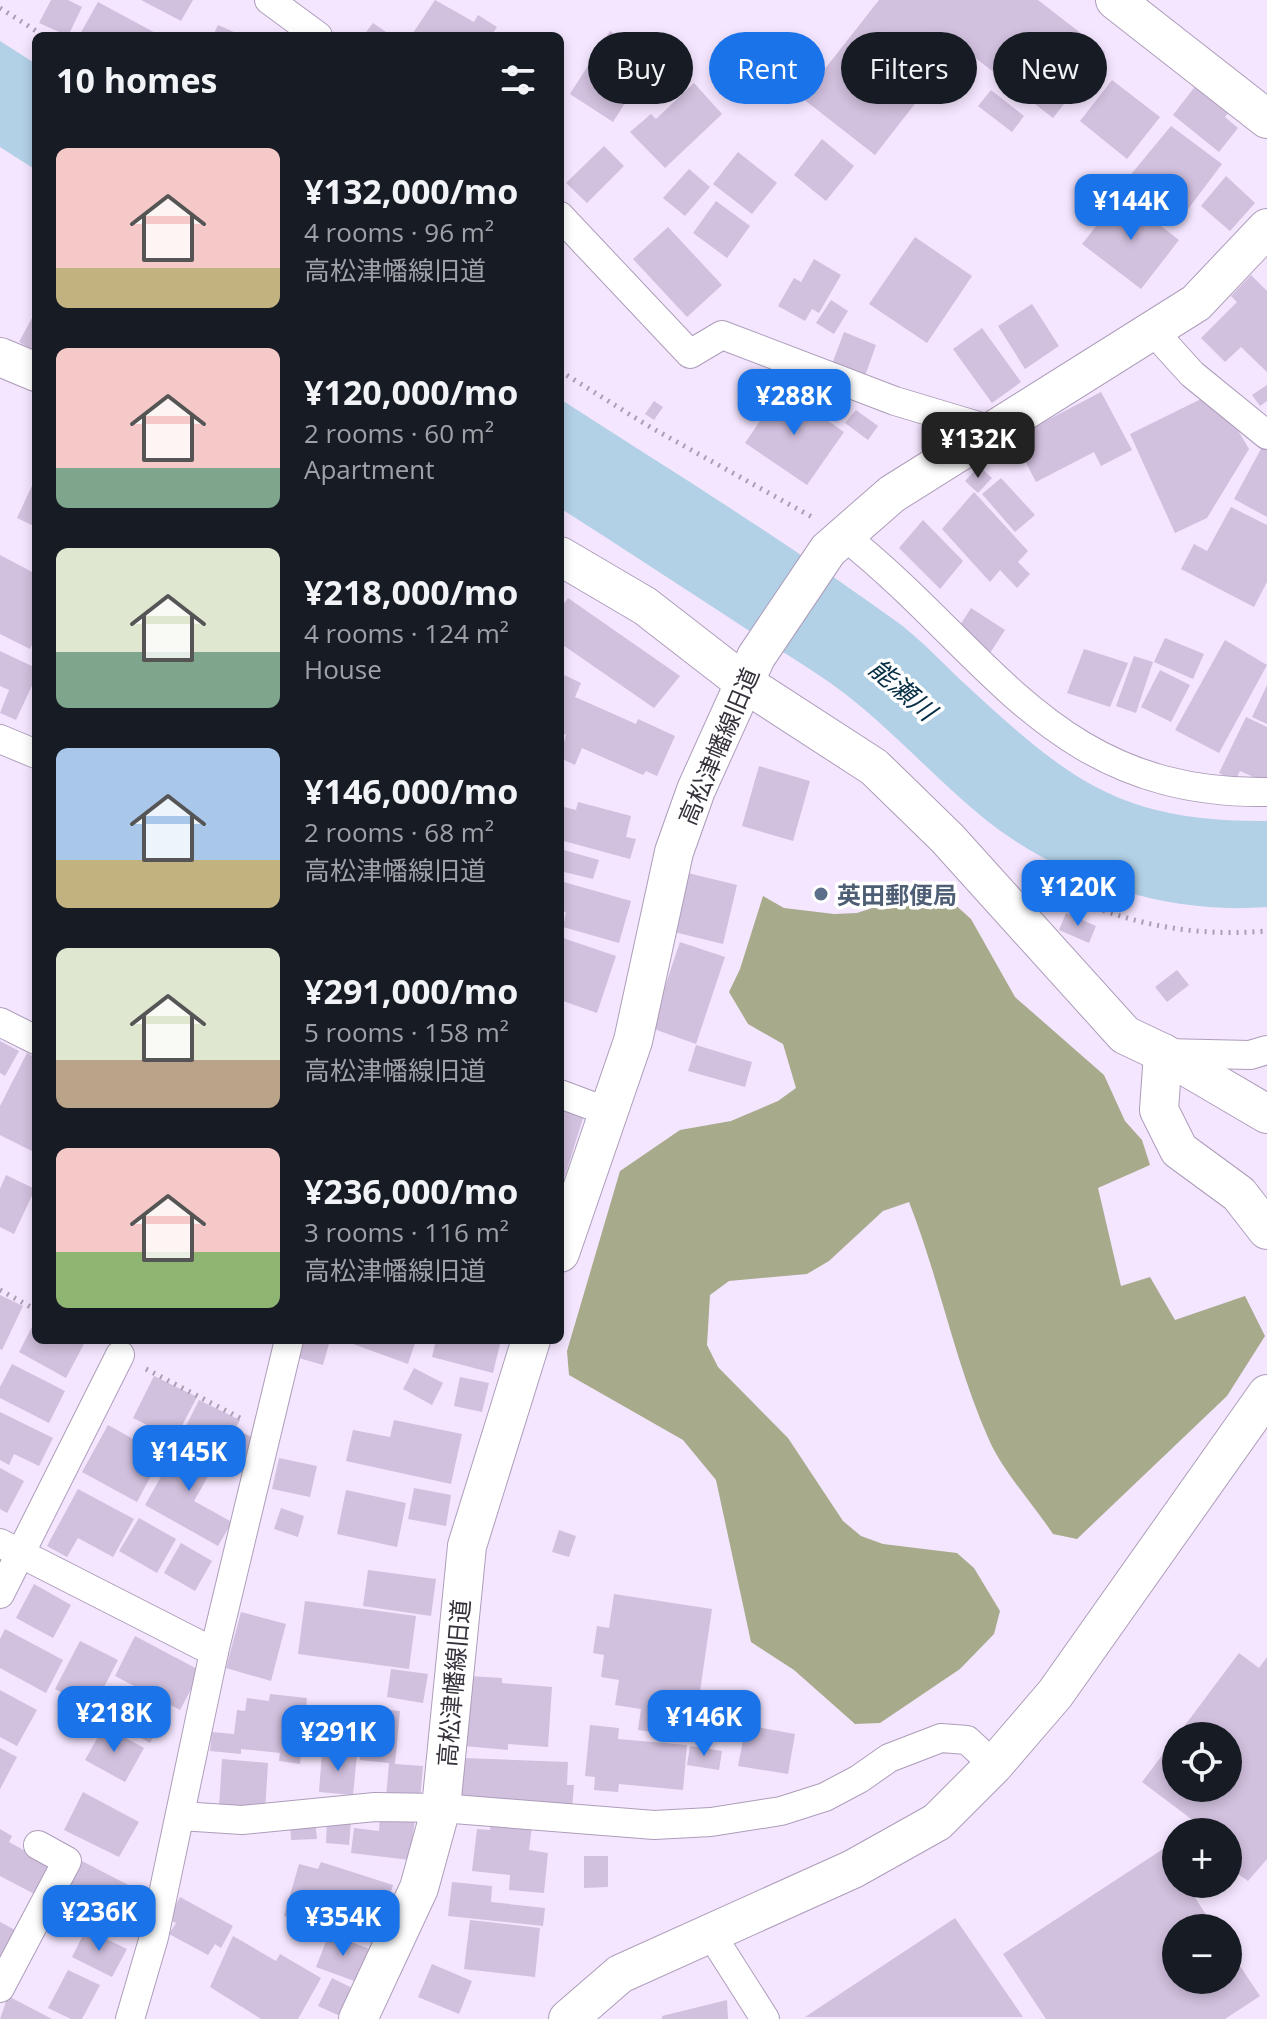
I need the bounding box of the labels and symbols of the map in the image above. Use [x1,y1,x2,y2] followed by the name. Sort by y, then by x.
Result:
[1075,174,1187,242] pin: ¥144K
[738,369,850,437] pin: ¥288K
[922,412,1034,480] pin: ¥132K
[862,650,947,730] water label: 能瀬川
[670,662,766,830] street label: 高松津幡線旧道
[1022,860,1134,928] pin: ¥120K
[837,878,957,911] place label: 英田郵便局
[812,885,830,903] marker: 英田郵便局
[133,1425,245,1493] pin: ¥145K
[429,1598,477,1768] street label: 高松津幡線旧道
[58,1686,170,1754] pin: ¥218K
[648,1690,760,1758] pin: ¥146K
[282,1705,394,1773] pin: ¥291K
[43,1885,155,1953] pin: ¥236K
[287,1890,399,1958] pin: ¥354K

